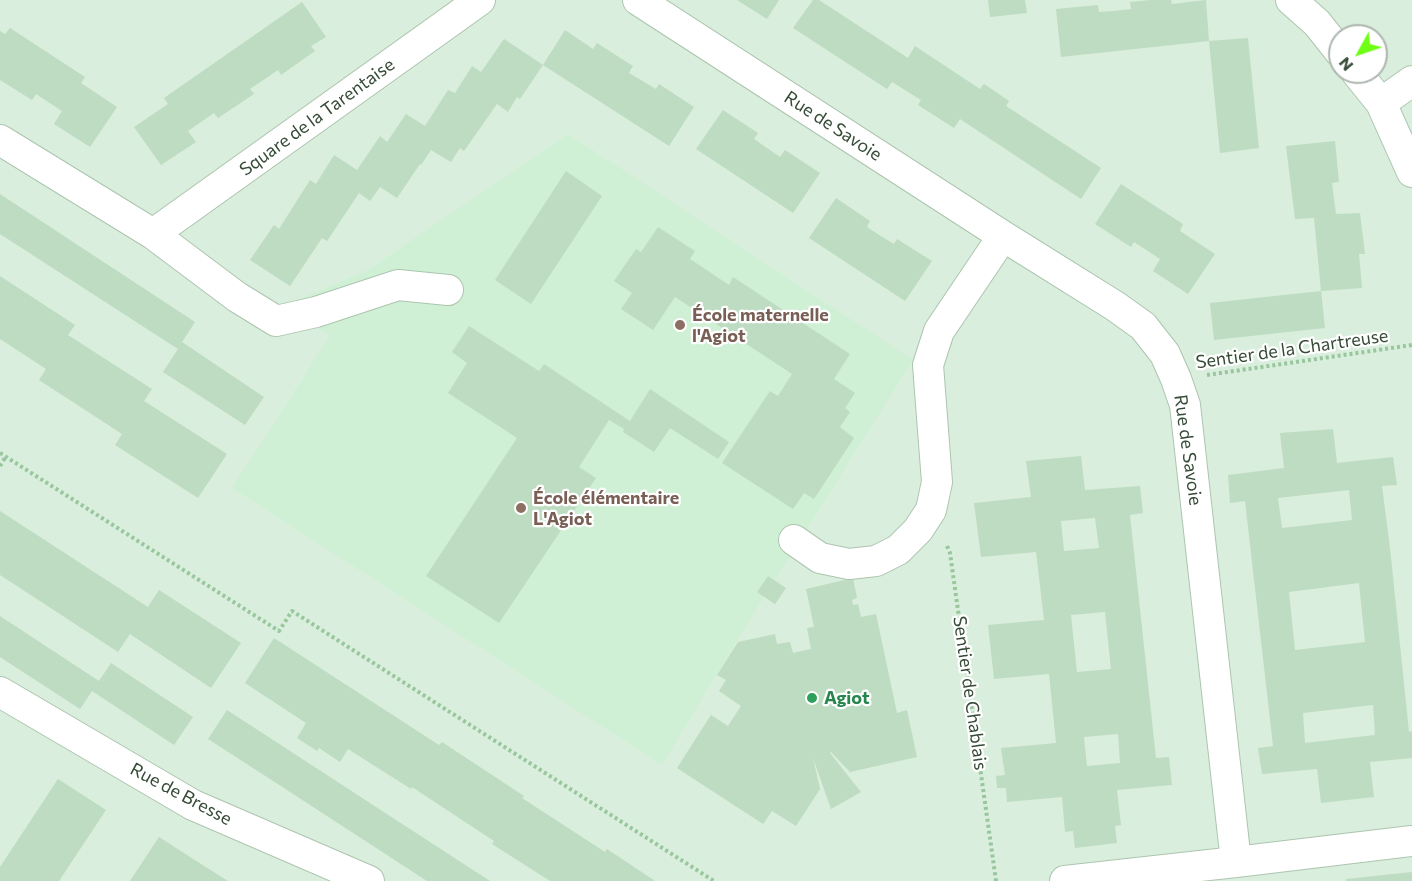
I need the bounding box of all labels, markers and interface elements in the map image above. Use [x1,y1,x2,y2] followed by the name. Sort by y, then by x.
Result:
[1328,24,1388,84] north arrow
[235,54,399,180] street label: Square de la Tarentaise
[1334,54,1356,75] text: N
[780,86,886,166] street label: Rue de Savoie
[692,304,829,346] place label: École maternelle l'Agiot
[673,318,687,332] marker: École maternelle l'Agiot
[1194,325,1390,373] street label: Sentier de la Chartreuse
[1170,393,1206,507] street label: Rue de Savoie
[533,487,679,530] place label: École élémentaire L'Agiot
[514,501,528,515] marker: École élémentaire L'Agiot
[948,615,992,771] street label: Sentier de Chablais
[824,687,870,709] place label: Agiot
[805,691,819,705] marker: Agiot
[126,758,236,830] street label: Rue de Bresse

